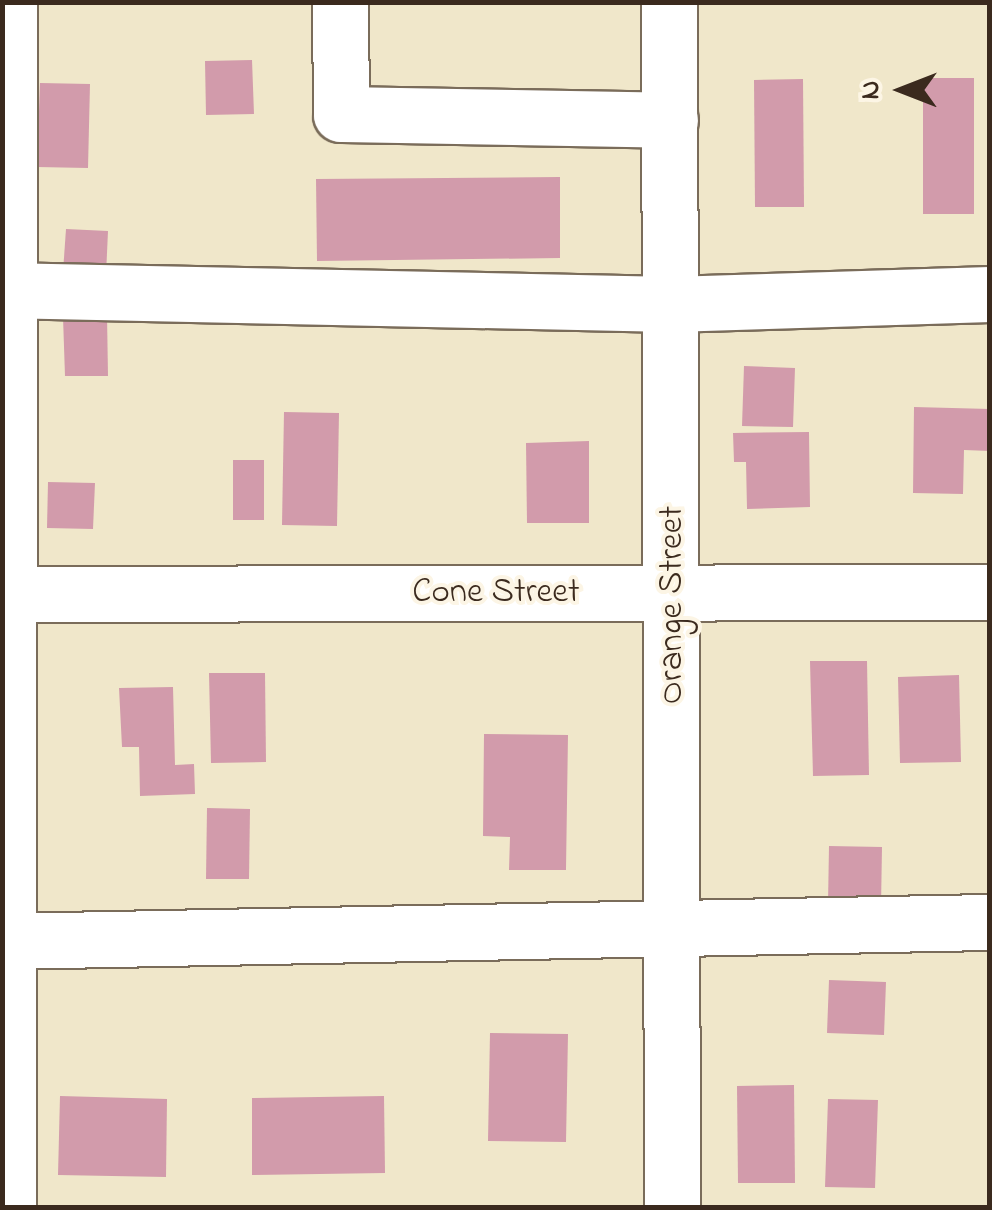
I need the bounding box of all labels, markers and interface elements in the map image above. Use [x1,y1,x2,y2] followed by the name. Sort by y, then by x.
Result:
[852,40,952,140] north arrow
[851,81,892,99] text: N
[652,506,694,704] street label: Orange Street
[412,572,580,614] street label: Cone Street

